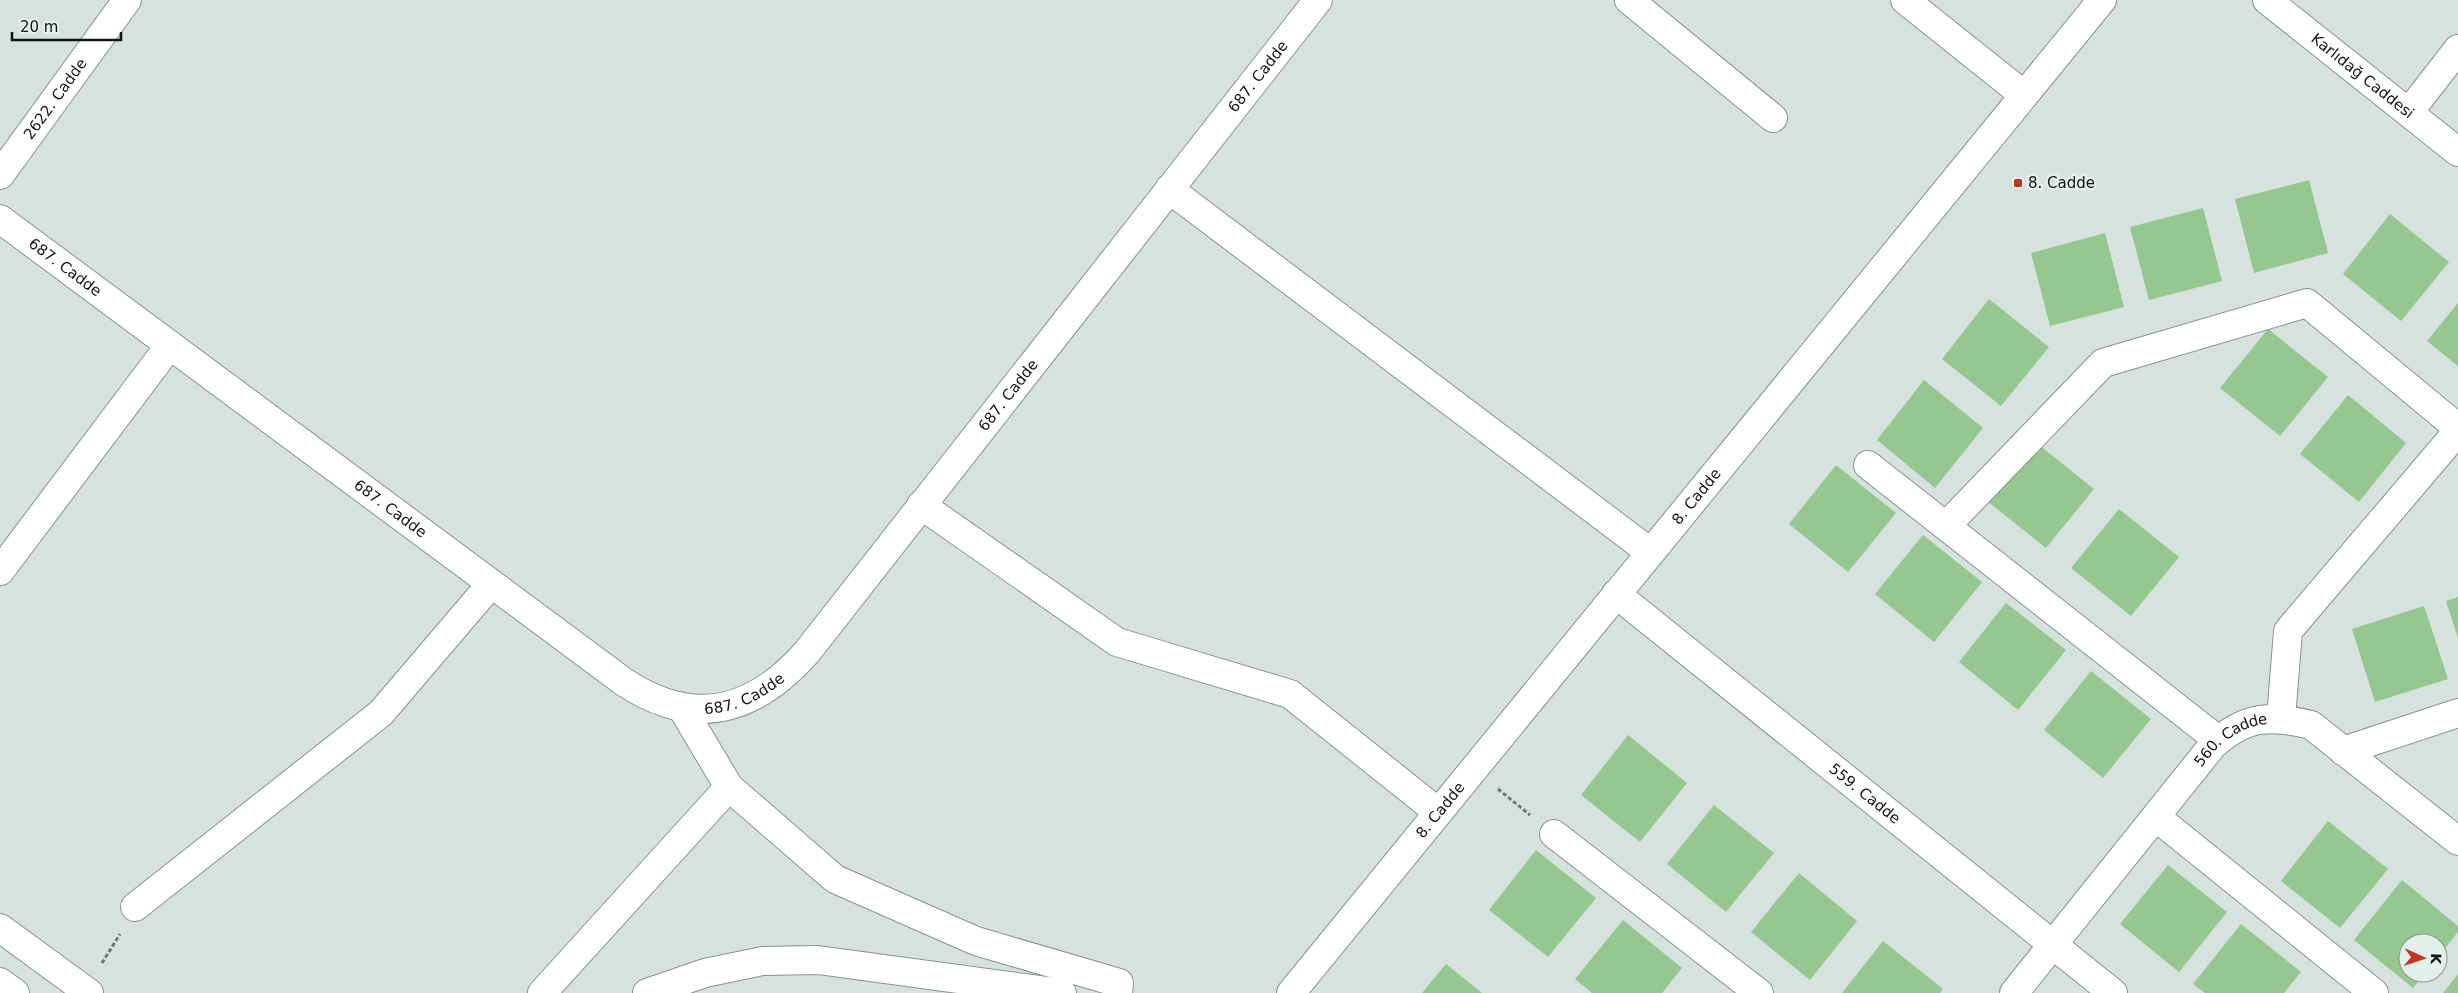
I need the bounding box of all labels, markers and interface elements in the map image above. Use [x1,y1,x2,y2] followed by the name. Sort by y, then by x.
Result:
[12,10,121,42] scale bar
[20,18,58,36] text: 20 m
[2307,30,2417,122] street label: Karlıdağ Caddesi
[1224,37,1292,116] street label: 687. Cadde
[20,55,91,143] street label: 2622. Cadde
[2028,174,2095,192] place label: 8. Cadde
[2012,177,2024,189] marker: 8. Cadde
[25,234,105,300] street label: 687. Cadde
[975,356,1042,435] street label: 687. Cadde
[1668,465,1725,528] street label: 8. Cadde
[350,476,430,542] street label: 687. Cadde
[704,669,788,718] street label: 687. Cadde
[2190,710,2268,770] street label: 560. Cadde
[1826,760,1904,828] street label: 559. Cadde
[1412,779,1468,842] street label: 8. Cadde
[2398,933,2448,983] north arrow
[2428,953,2444,966] text: K

